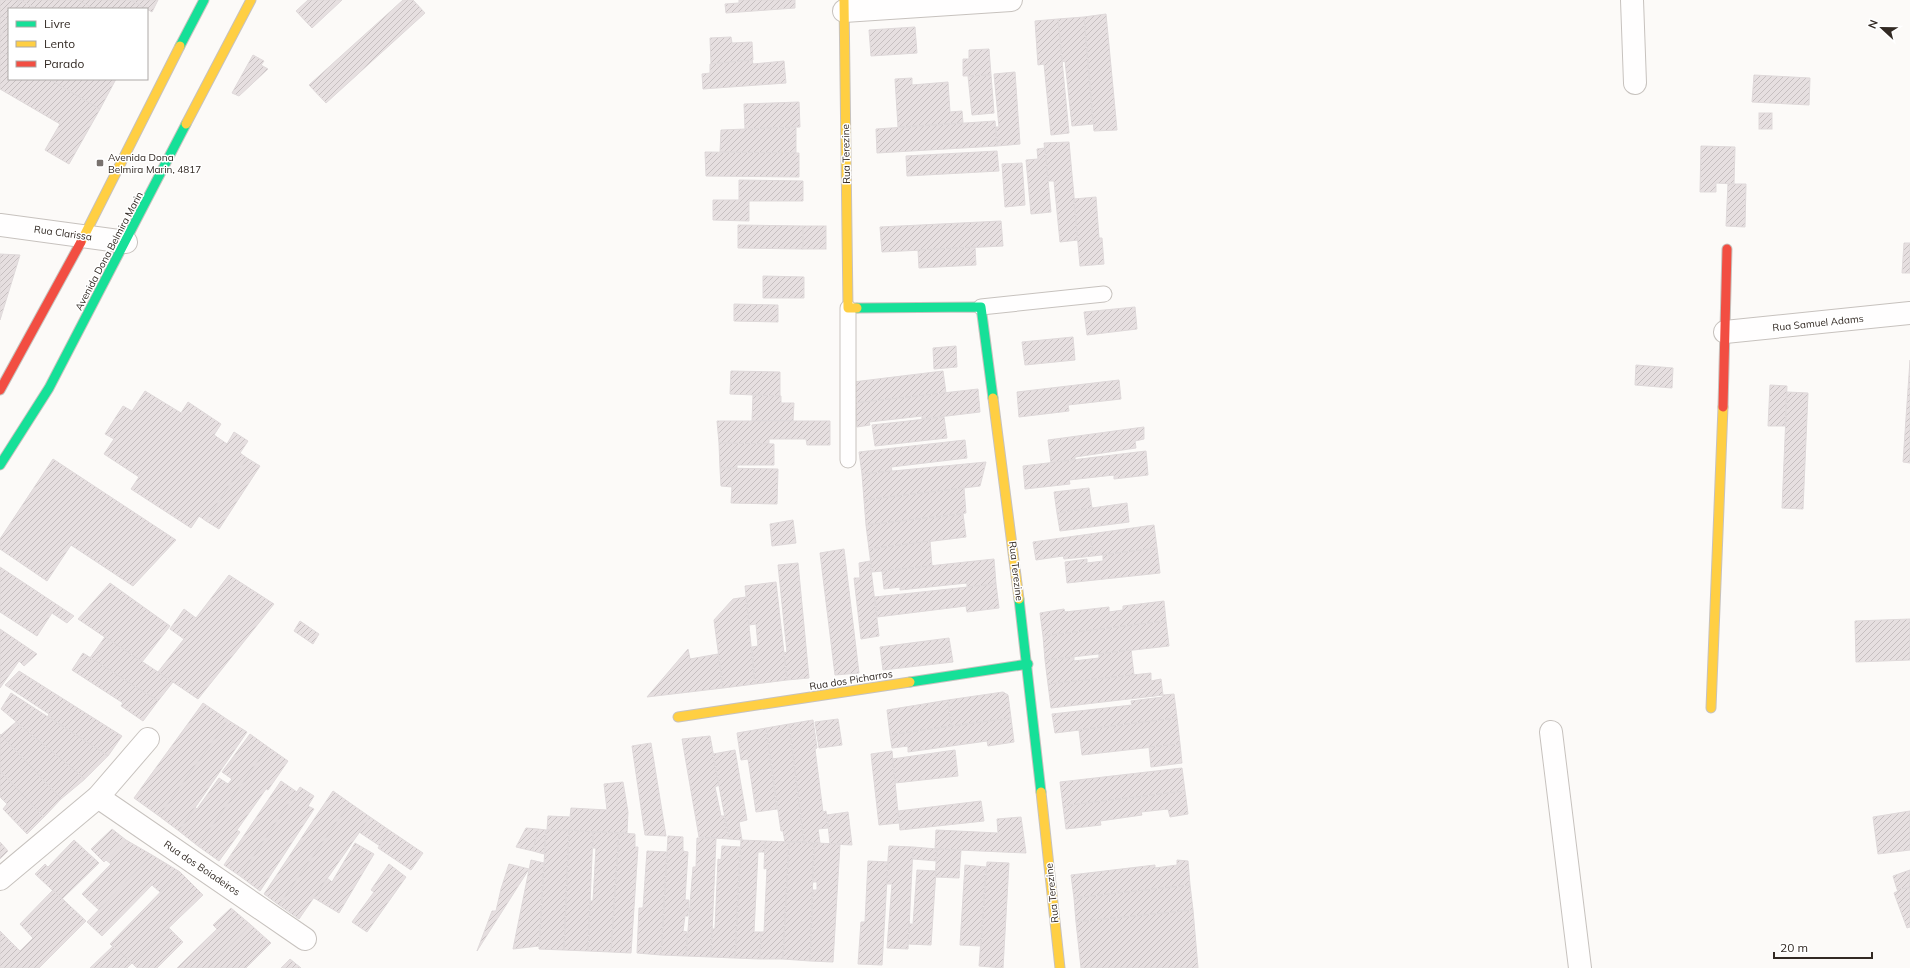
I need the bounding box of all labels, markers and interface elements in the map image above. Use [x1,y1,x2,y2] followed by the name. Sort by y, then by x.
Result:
[8,8,148,80] legend
[1862,8,1902,48] north arrow
[44,16,71,31] text: Livre
[1865,18,1881,31] text: N
[44,36,75,51] text: Lento
[44,56,84,71] text: Parado
[839,124,853,184] street label: Rua Terezine
[108,151,201,176] place label: Avenida Dona Belmira Marin, 4817
[95,158,105,168] marker: Avenida Dona Belmira Marin, 4817
[72,189,146,313] street label: Avenida Dona Belmira Marin
[33,222,93,244] street label: Rua Clarissa
[1772,312,1864,334] street label: Rua Samuel Adams
[1006,540,1026,602] street label: Rua Terezine
[808,667,894,693] street label: Rua dos Picharros
[161,838,243,898] street label: Rua dos Boiadeiros
[1042,863,1062,923] street label: Rua Terezine
[1774,934,1872,960] scale bar
[1780,940,1808,955] text: 20 m

